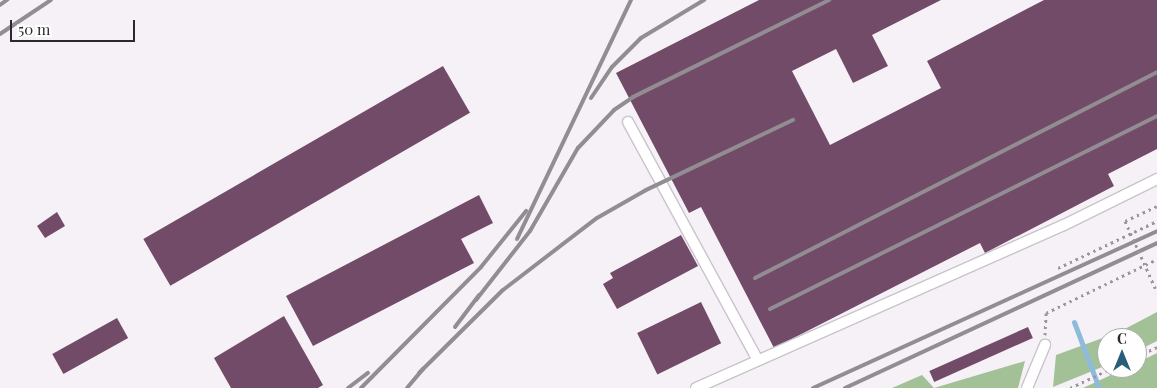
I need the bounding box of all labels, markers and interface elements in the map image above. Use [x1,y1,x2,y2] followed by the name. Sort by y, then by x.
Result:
[12,10,138,42] scale bar
[18,19,50,39] text: 50 m
[1097,328,1147,378] north arrow
[1117,329,1127,348] text: С

